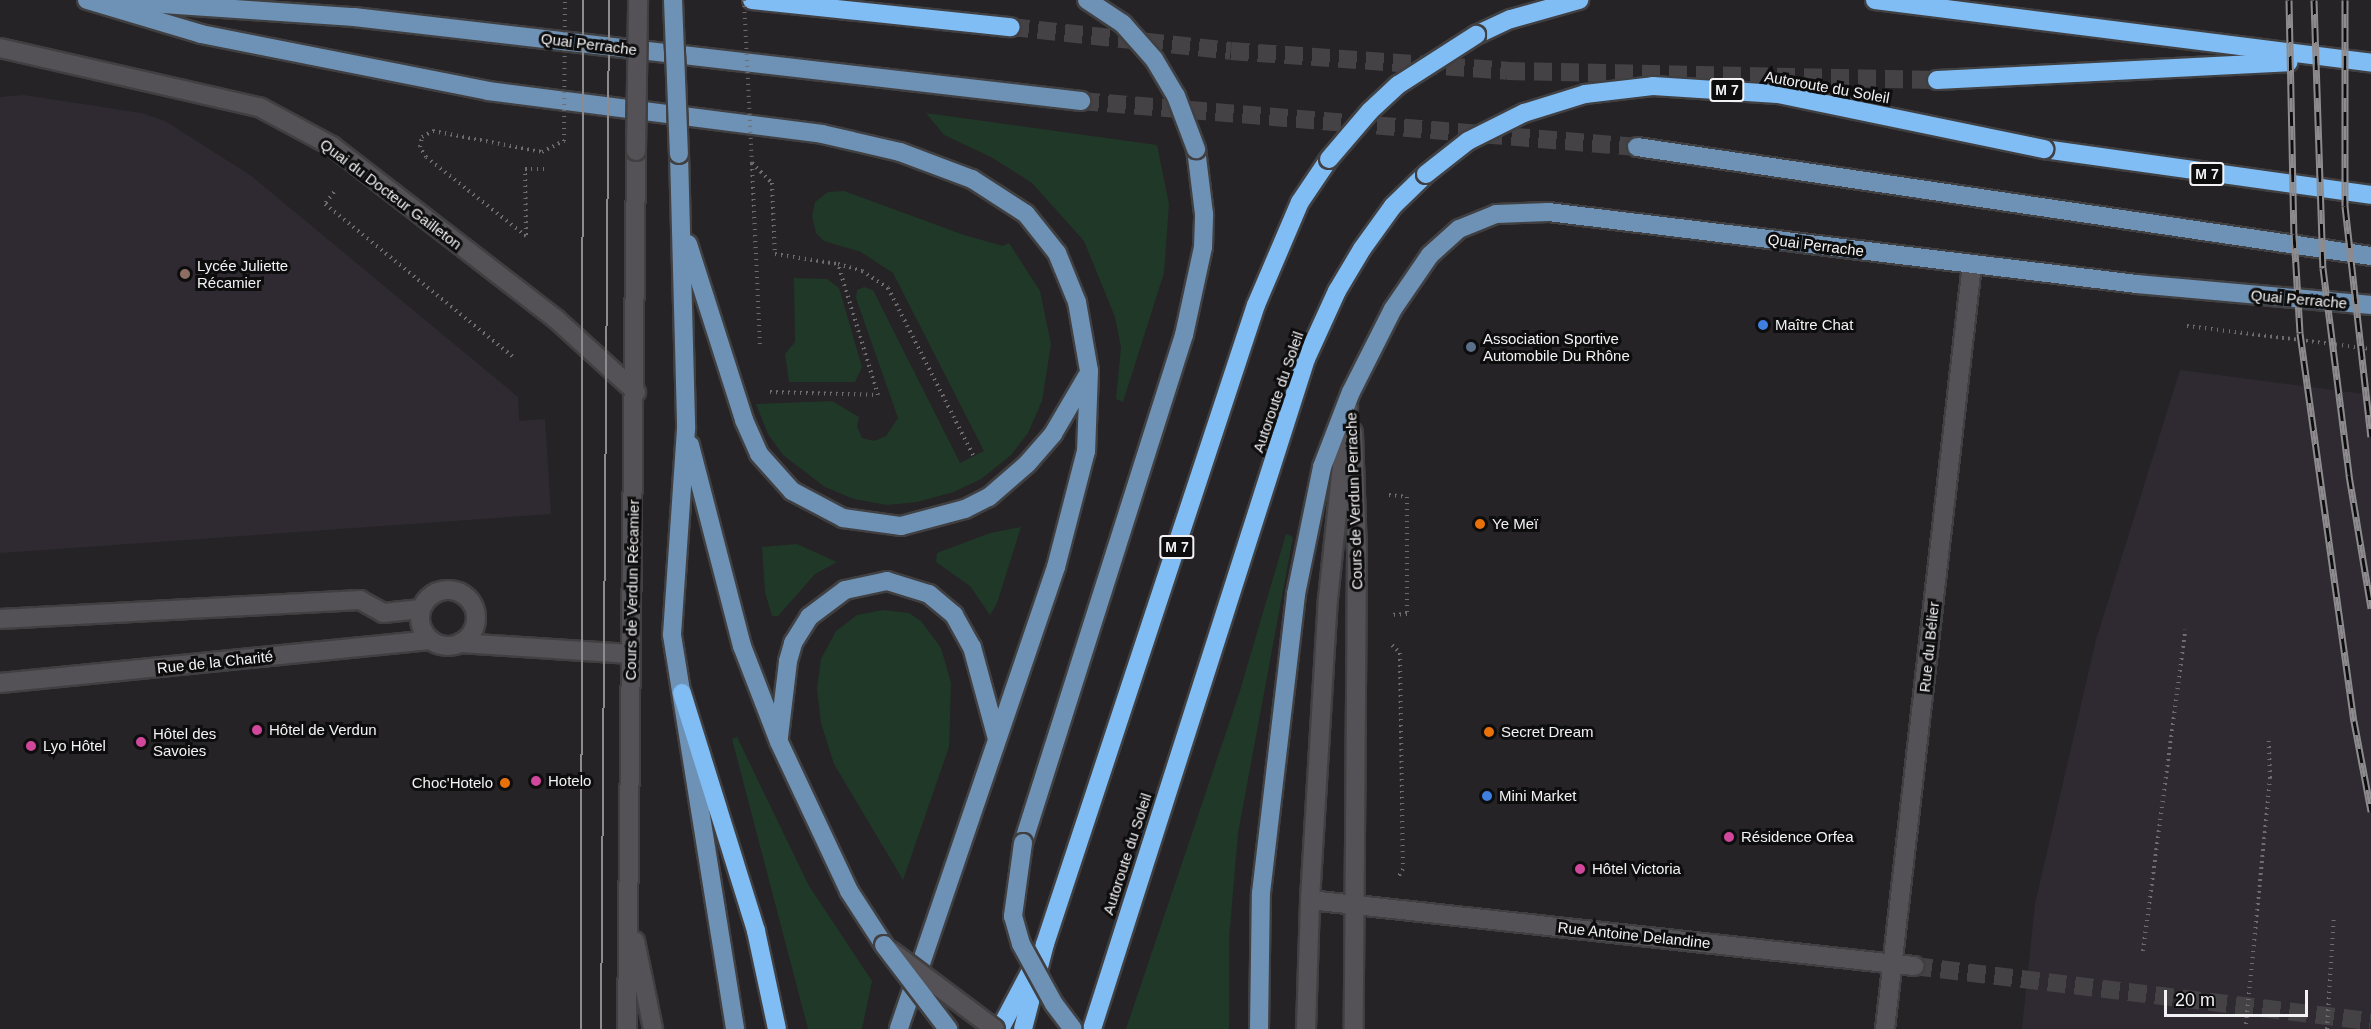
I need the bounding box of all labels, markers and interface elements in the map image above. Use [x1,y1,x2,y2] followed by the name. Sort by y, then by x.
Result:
[540,29,638,59] street label: Quai Perrache
[1763,67,1891,107] street label: Autoroute du Soleil
[1709,79,1745,101] road number: M 7
[317,135,465,253] street label: Quai du Docteur Gailleton
[2189,163,2225,185] road number: M 7
[1767,230,1865,260] street label: Quai Perrache
[197,256,288,291] place label: Lycée Juliette Récamier
[178,267,192,281] marker: Lycée Juliette Récamier
[2250,286,2348,312] street label: Quai Perrache
[1775,316,1853,334] place label: Maître Chat
[1756,318,1770,332] marker: Maître Chat
[1249,329,1307,455] street label: Autoroute du Soleil
[1483,329,1630,364] place label: Association Sportive Automobile Du Rhône
[1464,340,1478,354] marker: Association Sportive Automobile Du Rhône
[1342,412,1366,590] street label: Cours de Verdun Perrache
[621,499,643,681] street label: Cours de Verdun Récamier
[1492,515,1538,533] place label: Ye Meï
[1473,517,1487,531] marker: Ye Meï
[1159,536,1195,558] road number: M 7
[1915,601,1943,693] street label: Rue du Bélier
[156,647,274,677] street label: Rue de la Charité
[269,721,377,739] place label: Hôtel de Verdun
[250,723,264,737] marker: Hôtel de Verdun
[1501,723,1594,741] place label: Secret Dream
[153,724,216,759] place label: Hôtel des Savoies
[1482,725,1496,739] marker: Secret Dream
[134,735,148,749] marker: Hôtel des Savoies
[43,737,106,755] place label: Lyo Hôtel
[24,739,38,753] marker: Lyo Hôtel
[548,772,591,790] place label: Hotelo
[412,774,493,792] place label: Choc'Hotelo
[529,774,543,788] marker: Hotelo
[498,776,512,790] marker: Choc'Hotelo
[1499,787,1577,805] place label: Mini Market
[1480,789,1494,803] marker: Mini Market
[1099,791,1155,917] street label: Autoroute du Soleil
[1741,828,1854,846] place label: Résidence Orfea
[1722,830,1736,844] marker: Résidence Orfea
[1592,860,1681,878] place label: Hôtel Victoria
[1573,862,1587,876] marker: Hôtel Victoria
[1556,918,1712,952] street label: Rue Antoine Delandine
[2167,978,2311,1016] scale bar
[2175,990,2215,1010] text: 20 m

